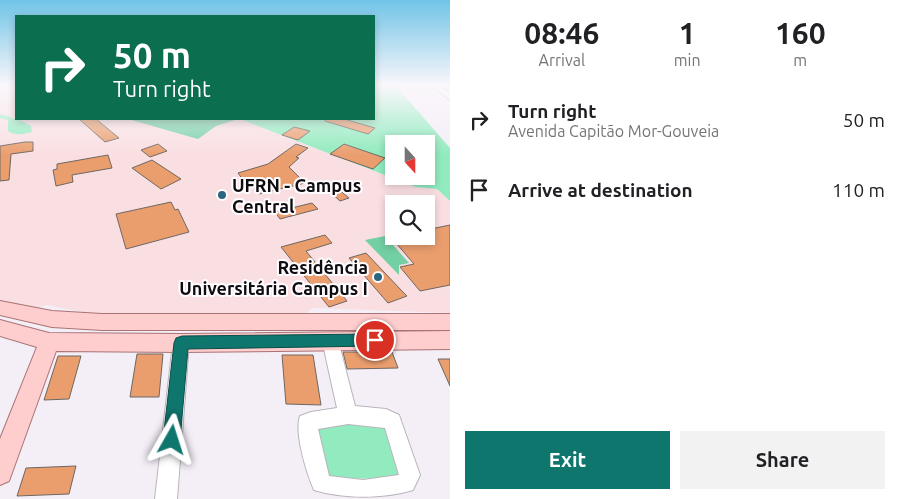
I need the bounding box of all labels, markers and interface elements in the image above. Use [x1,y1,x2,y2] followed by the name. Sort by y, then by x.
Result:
[524,16,599,50] text: 08:46
[679,16,696,50] text: 1
[775,16,826,50] text: 160
[30,35,95,100] icon: right
[113,35,191,75] text: 50 m
[539,51,585,69] text: Arrival
[674,51,701,69] text: min
[793,51,807,69] text: m
[113,76,211,101] text: Turn right
[508,100,596,122] text: Turn right
[465,106,493,134] icon: right
[843,109,885,131] text: 50 m
[508,122,719,140] text: Avenida Capitão Mor-Gouveia
[385,135,435,185] north arrow
[385,135,435,245] map controls
[232,175,361,216] place label: UFRN - Campus Central
[465,176,493,204] icon: arrive
[508,179,693,201] text: Arrive at destination
[832,179,885,201] text: 110 m
[216,189,228,201] marker: UFRN - Campus Central
[385,195,435,245] button: search
[179,257,368,298] place label: Residência Universitária Campus I
[372,271,384,283] marker: Residência Universitária Campus I
[354,319,396,361] pin
[361,326,389,354] icon: arrive
[145,413,197,465] position arrow
[465,431,670,489] button: Exit
[680,431,885,489] button: Share

